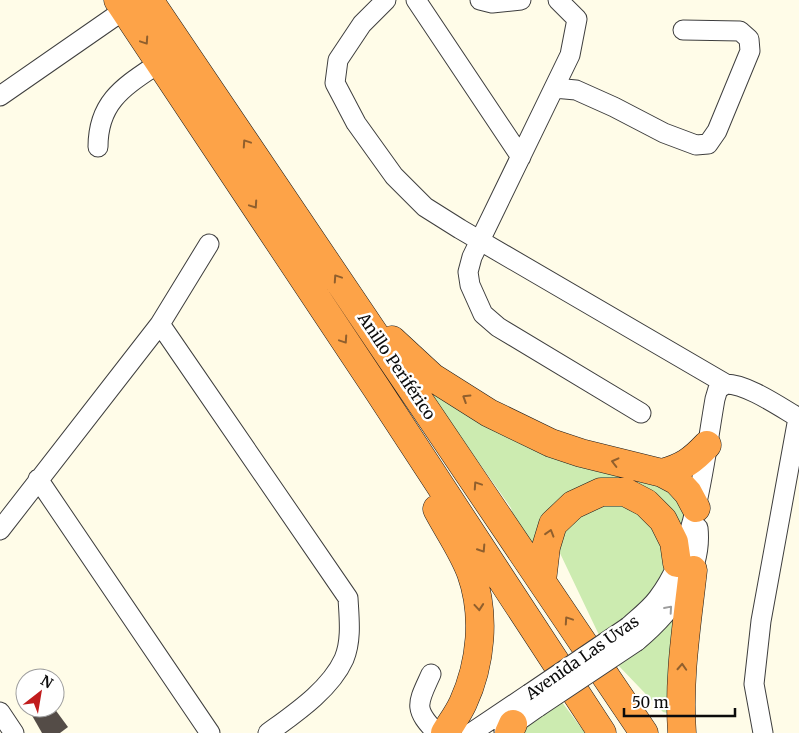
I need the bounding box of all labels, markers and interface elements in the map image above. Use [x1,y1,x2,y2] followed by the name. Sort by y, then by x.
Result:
[138,35,148,44] one-way arrow
[243,140,252,149] one-way arrow
[248,199,257,209] one-way arrow
[334,274,343,284] one-way arrow
[353,308,440,423] street label: Anillo Periférico
[338,335,348,344] one-way arrow
[462,395,471,405] one-way arrow
[610,457,619,468] one-way arrow
[474,481,483,491] one-way arrow
[544,530,554,538] one-way arrow
[475,544,485,553] one-way arrow
[473,603,484,611] one-way arrow
[664,605,673,614] one-way arrow
[521,610,642,704] street label: Avenida Las Uvas
[565,616,574,626] one-way arrow
[677,663,688,671] one-way arrow
[15,668,65,718] north arrow
[37,671,56,692] text: N
[624,686,735,718] scale bar
[632,693,669,712] text: 50 m

